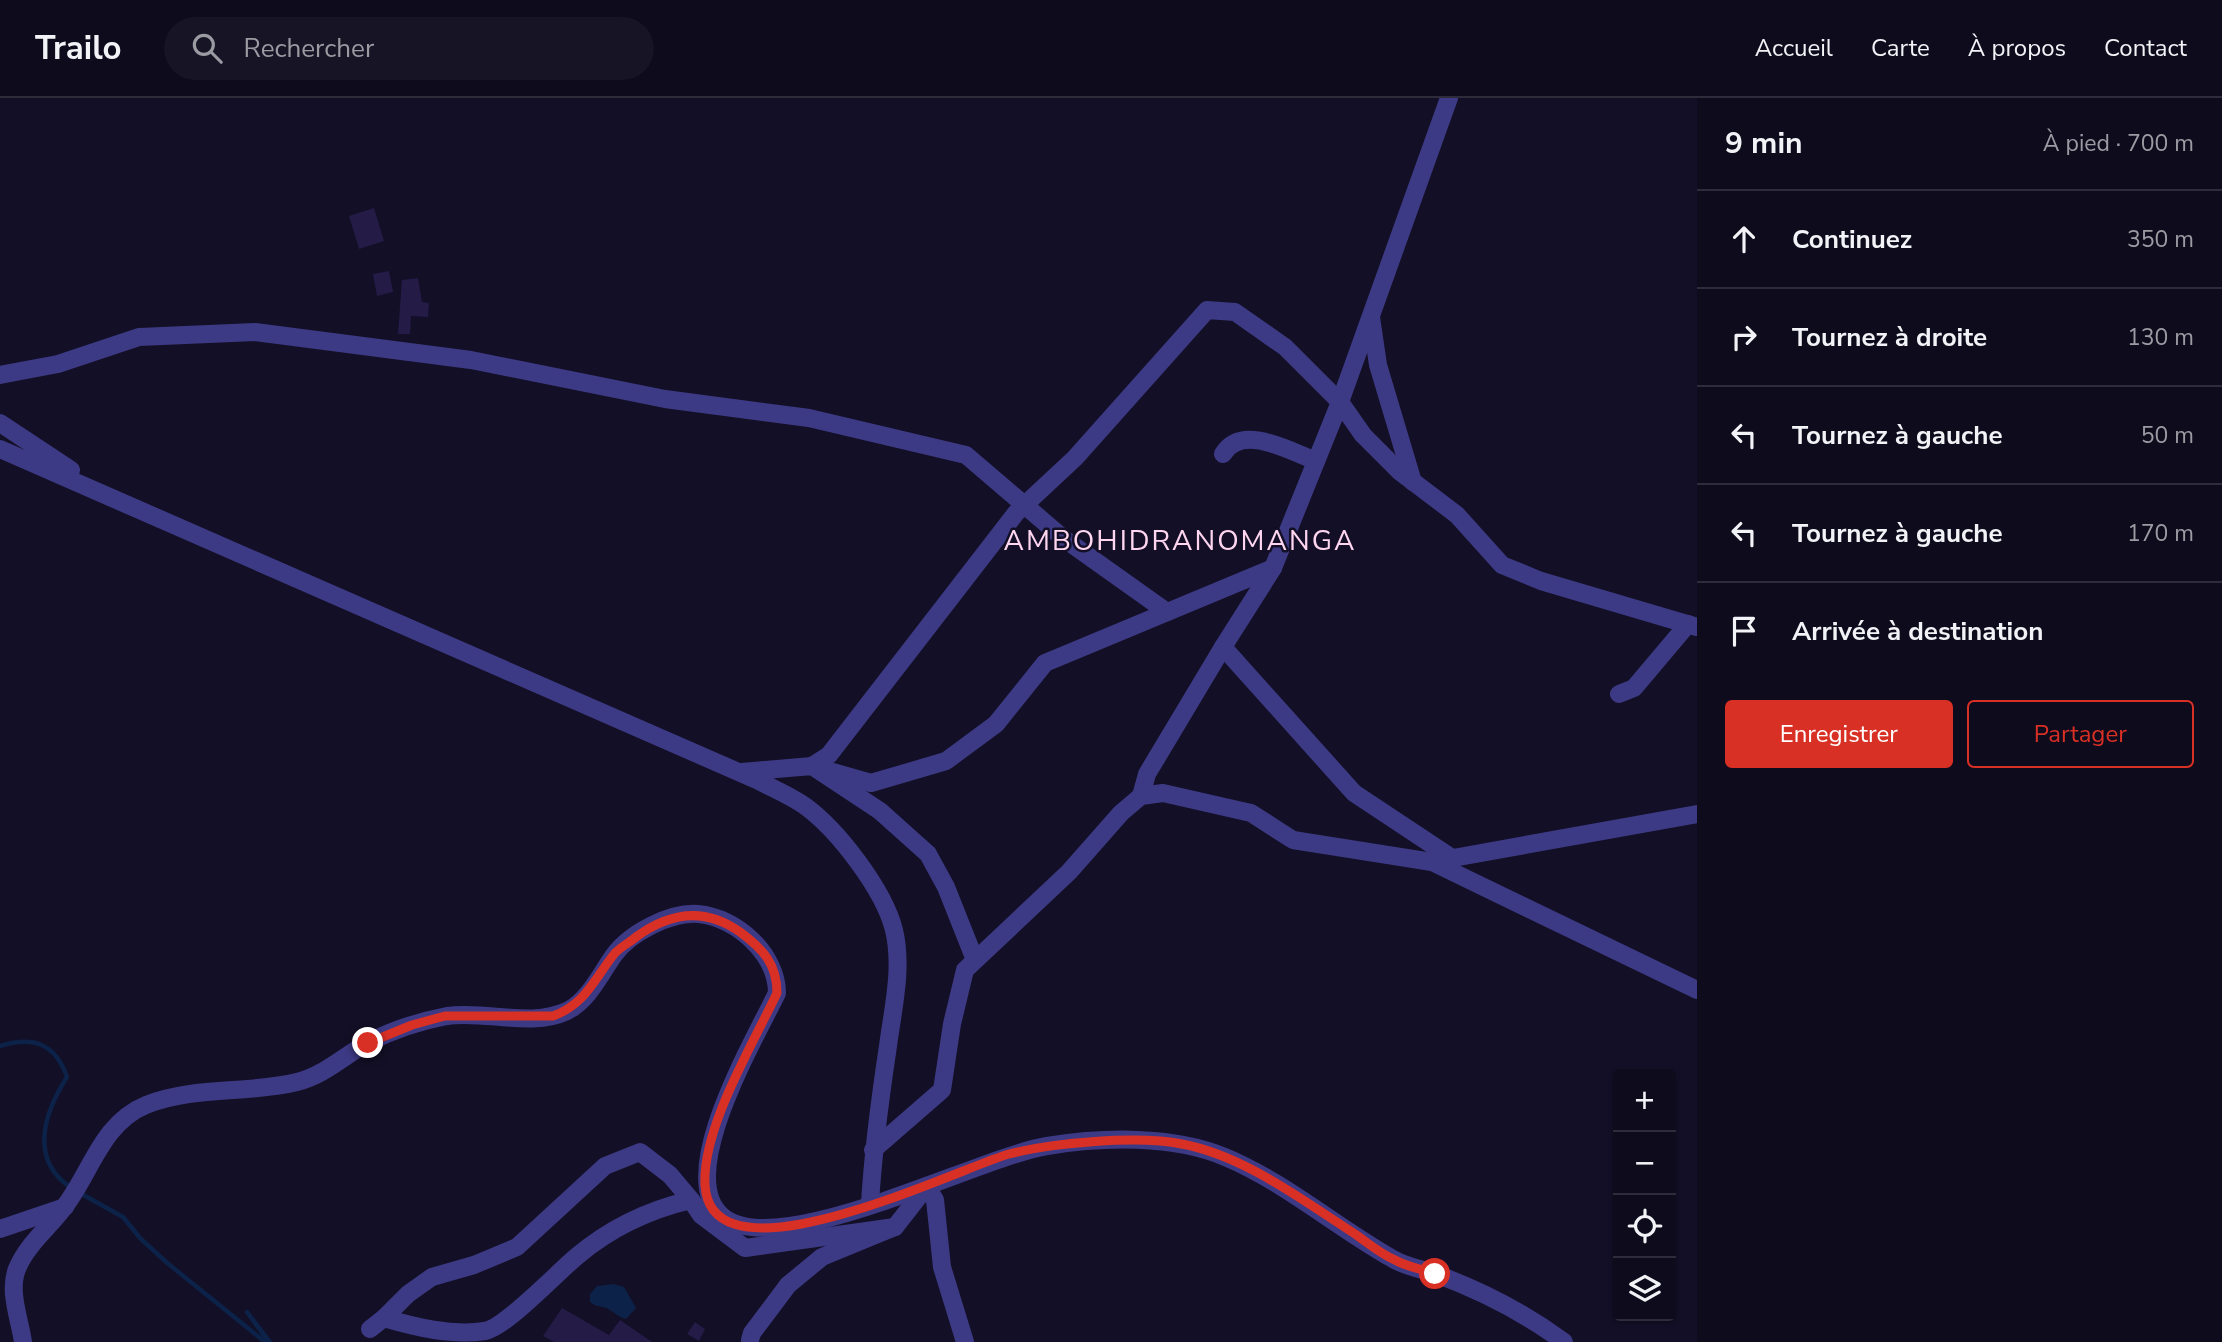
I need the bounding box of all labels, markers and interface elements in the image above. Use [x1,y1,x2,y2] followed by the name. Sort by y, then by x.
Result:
[164,17,654,80] search box
[35,26,122,71] text: Trailo
[188,29,226,67] icon: search
[244,31,374,66] text: Rechercher
[1755,32,1833,64] text: Accueil
[1871,32,1930,64] text: Carte
[1968,32,2066,64] text: À propos
[2104,32,2187,64] text: Contact
[1725,123,1803,164] text: 9 min
[2043,128,2194,159] text: À pied · 700 m
[1725,220,1763,258] icon: ahead
[1792,222,1912,257] text: Continuez
[2127,224,2194,255] text: 350 m
[1725,318,1763,356] icon: right
[1792,320,1987,355] text: Tournez à droite
[2127,322,2194,353] text: 130 m
[1725,416,1763,454] icon: left
[1792,418,2003,453] text: Tournez à gauche
[2141,420,2194,451] text: 50 m
[1725,514,1763,552] icon: left
[1792,516,2003,551] text: Tournez à gauche
[2127,518,2194,549] text: 170 m
[1004,522,1356,560] district label: AMBOHIDRANOMANGA
[1725,612,1763,650] icon: arrive
[1792,614,2043,649] text: Arrivée à destination
[1725,700,1953,768] button: Enregistrer
[1967,700,2194,768] button: Partager
[352,1027,383,1058] route end
[1613,1069,1676,1321] map controls
[1613,1069,1676,1132] button: +
[1613,1132,1676,1195] button: −
[1613,1195,1676,1258] button: locate
[1419,1258,1450,1289] route start
[1613,1258,1676,1321] button: layers

